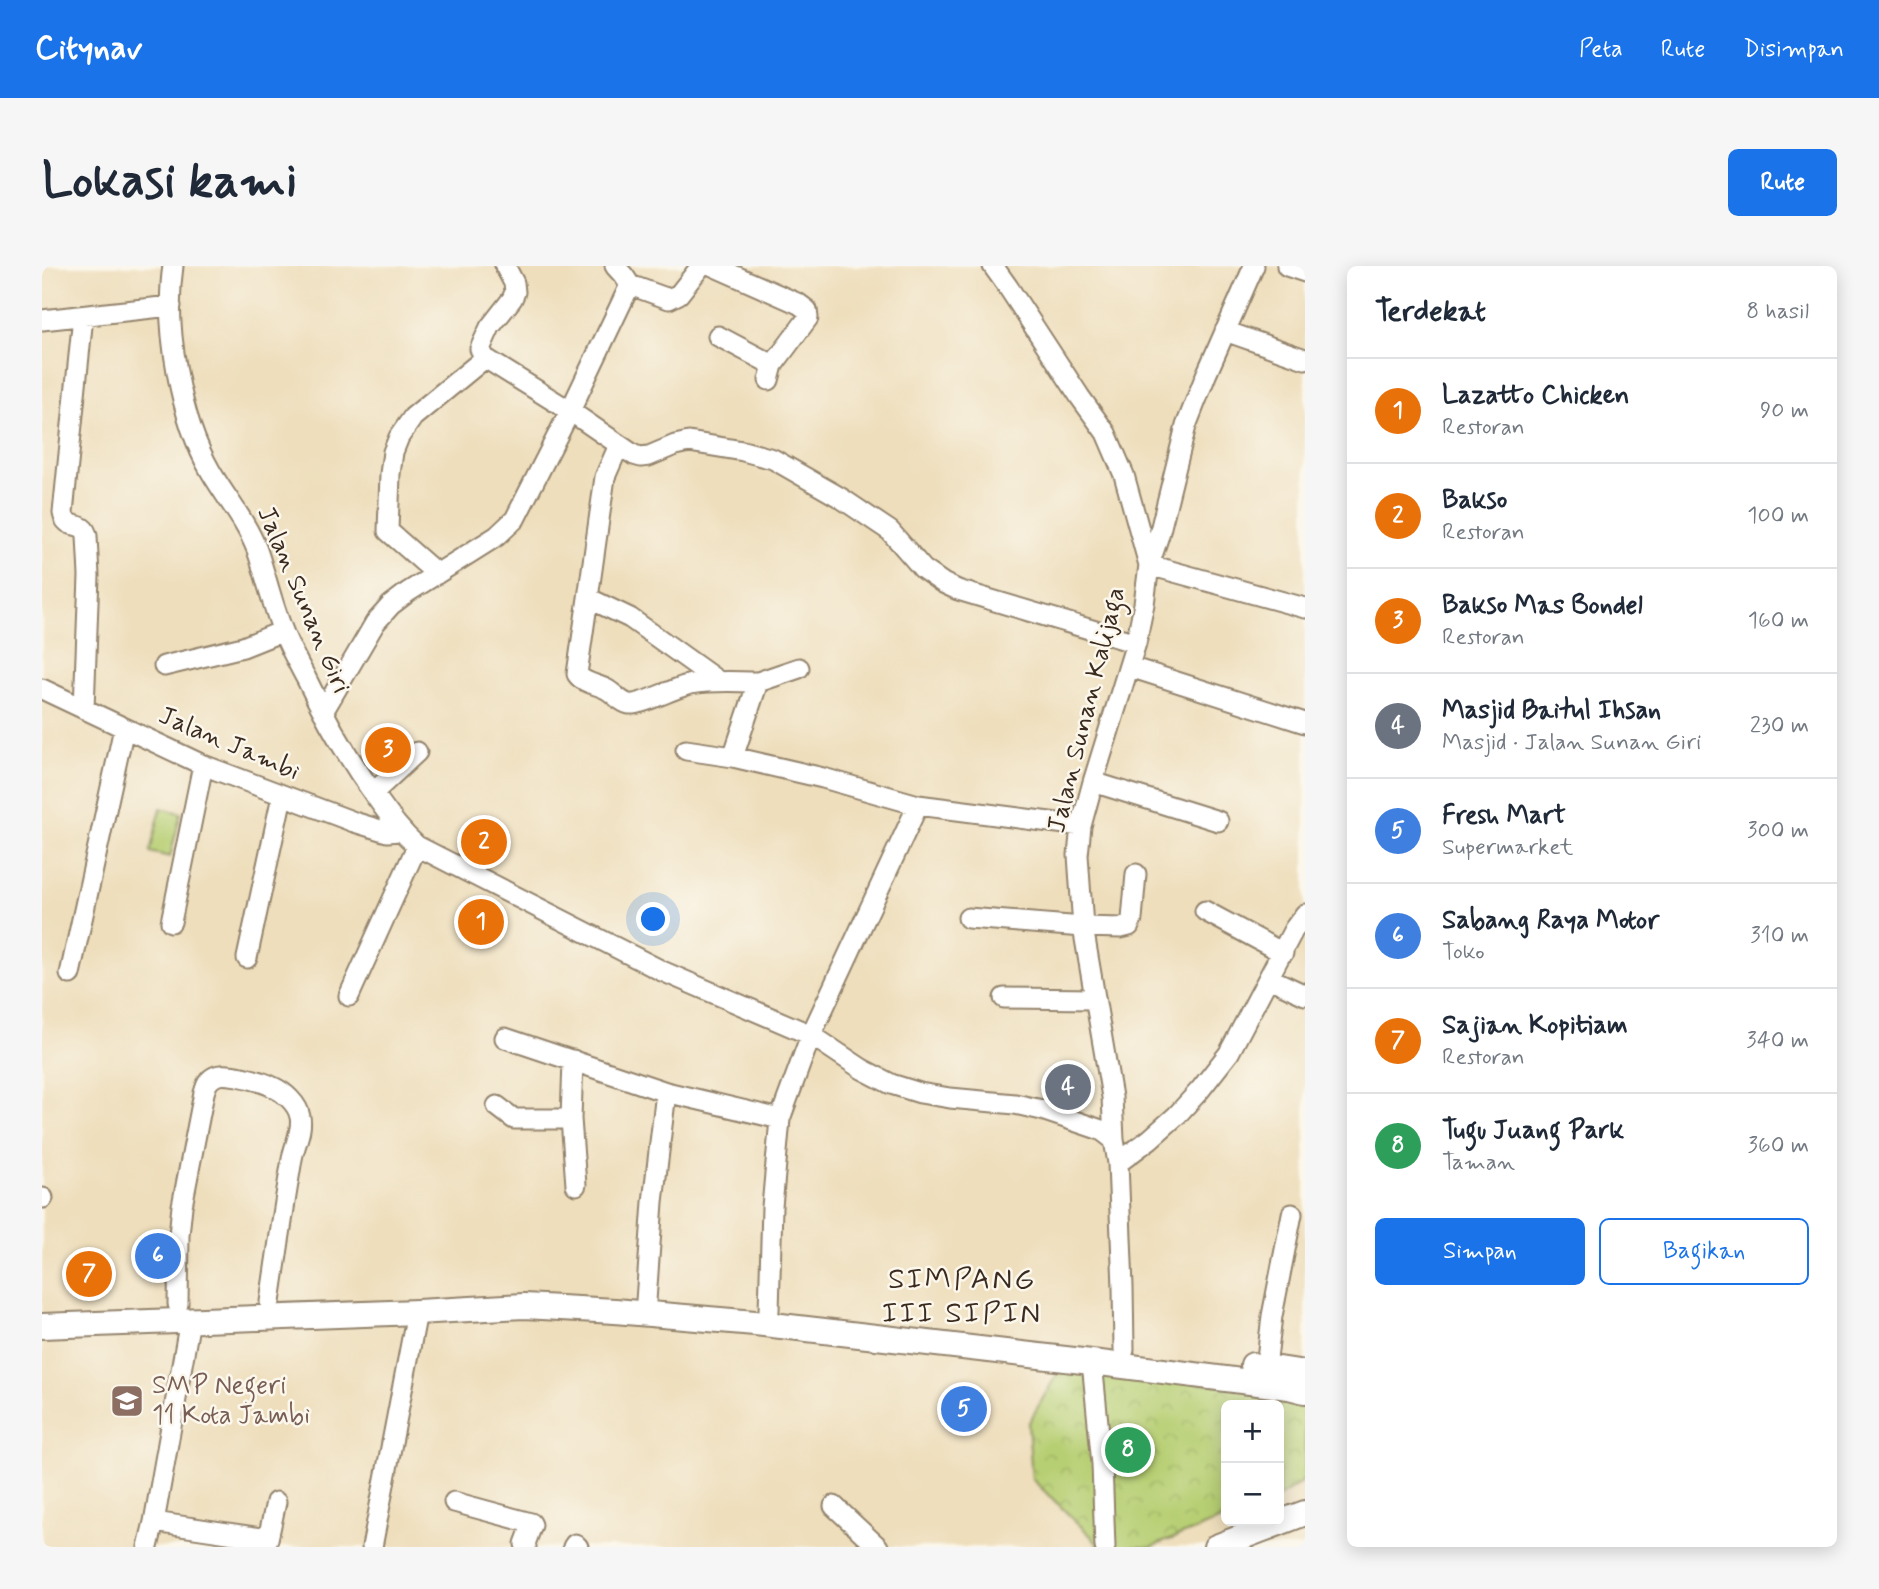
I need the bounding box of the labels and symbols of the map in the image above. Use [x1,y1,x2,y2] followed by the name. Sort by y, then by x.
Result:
[248,501,358,699] street label: Jalan Sunan Giri
[1040,584,1137,837] street label: Jalan Sunan Kalijaga
[153,699,305,789] street label: Jalan Jambi
[365,724,411,776] pin: 3
[461,816,507,868] pin: 2
[458,896,504,948] pin: 1
[636,902,670,936] your location
[1045,1061,1091,1113] pin: 4
[135,1230,181,1282] pin: 6
[66,1248,112,1300] pin: 7
[882,1260,1042,1333] district label: SIMPANG III SIPIN
[152,1369,310,1433] place label: SMP Negeri 11 Kota Jambi
[108,1382,146,1420] school or university icon: SMP Negeri 11 Kota Jambi
[941,1383,987,1435] pin: 5
[1105,1424,1151,1476] pin: 8

